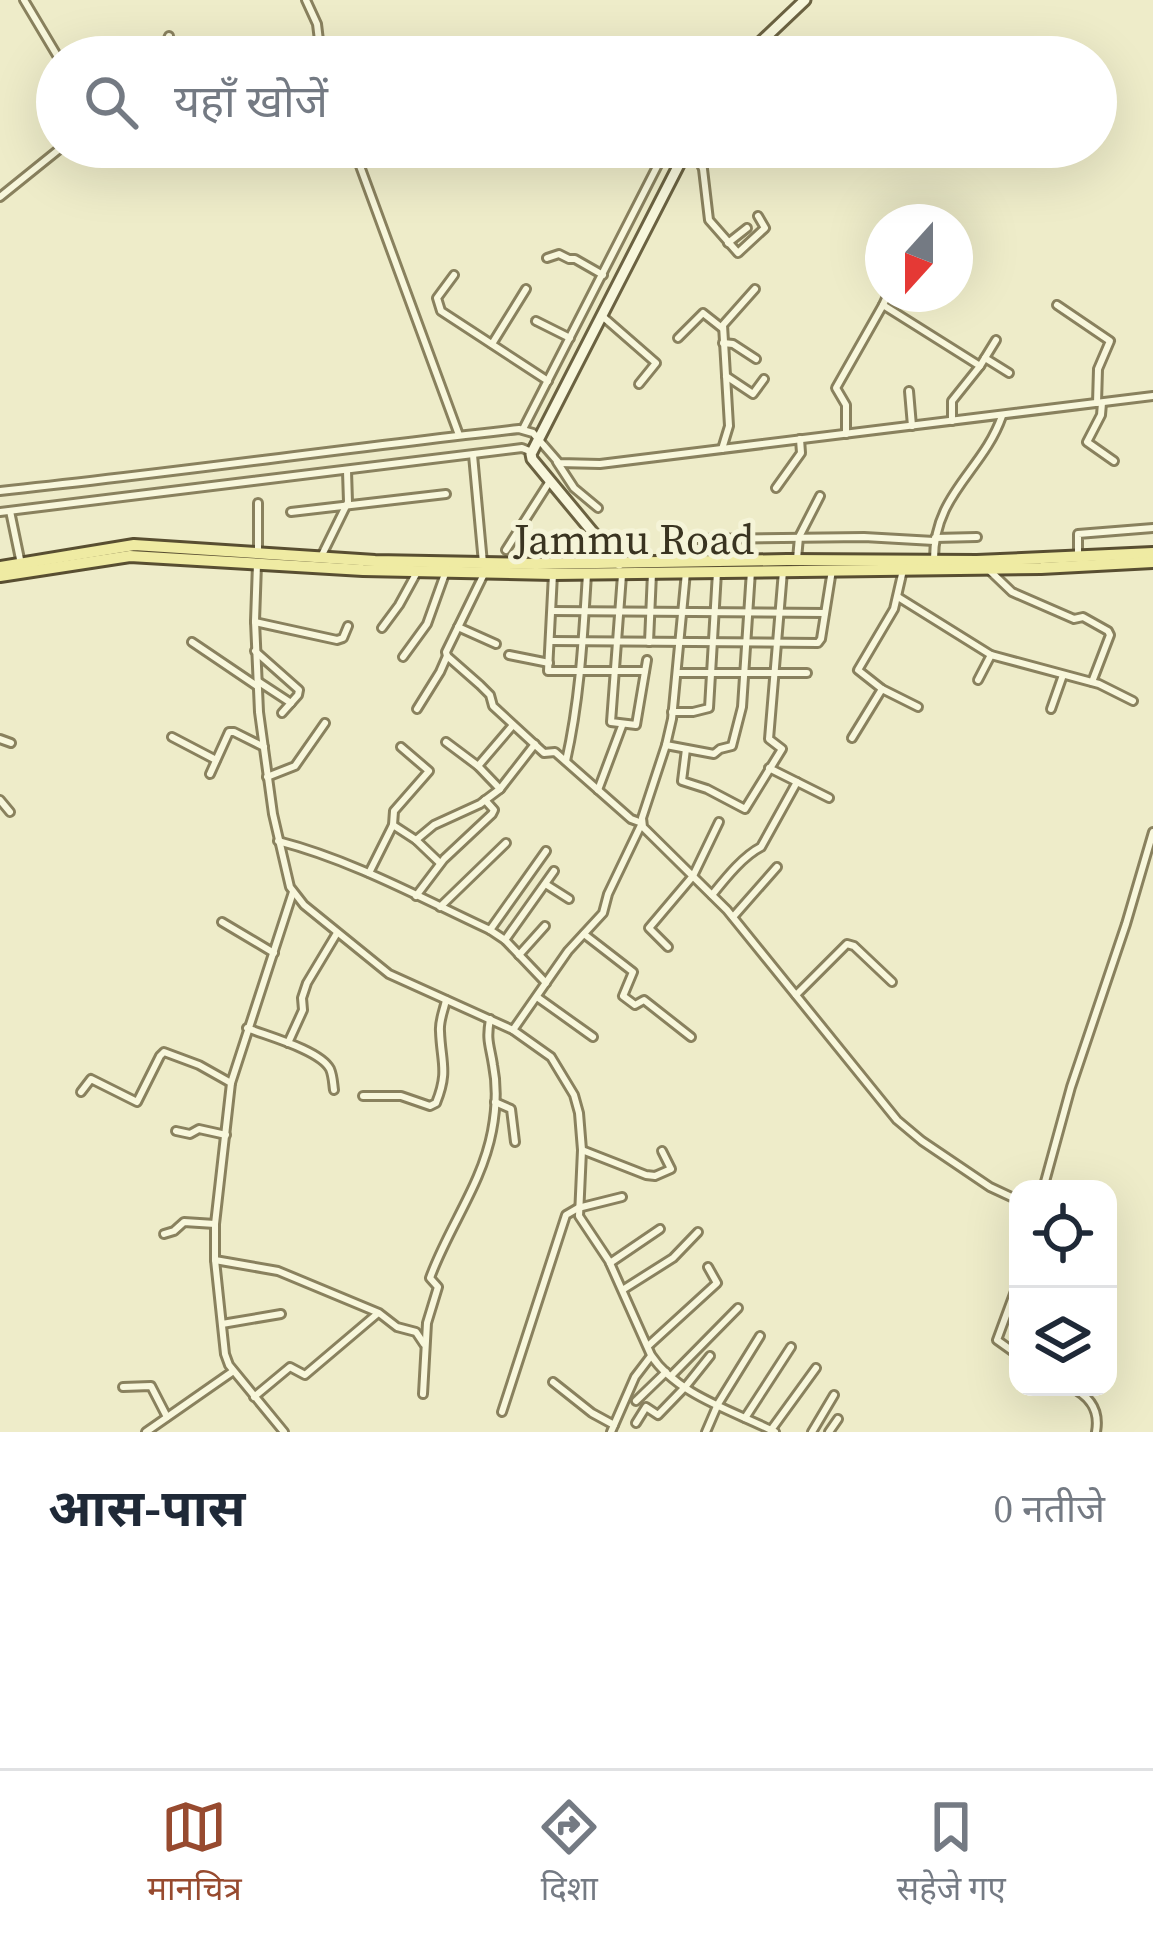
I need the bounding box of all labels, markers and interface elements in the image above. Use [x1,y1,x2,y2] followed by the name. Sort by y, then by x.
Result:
[36,36,1117,168] search box
[78,69,144,135] icon: search
[174,70,328,132] text: यहाँ खोजें
[865,204,973,312] north arrow
[513,510,755,568] street label: Jammu Road
[1009,1180,1117,1396] map controls
[1009,1180,1117,1288] button: locate
[1009,1288,1117,1396] button: layers
[48,1473,245,1543] text: आस-पास
[993,1482,1105,1535] text: 0 नतीजे
[147,1794,242,1913] tab: मानचित्र
[536,1794,602,1913] tab: दिशा
[897,1794,1006,1913] tab: सहेजे गए

